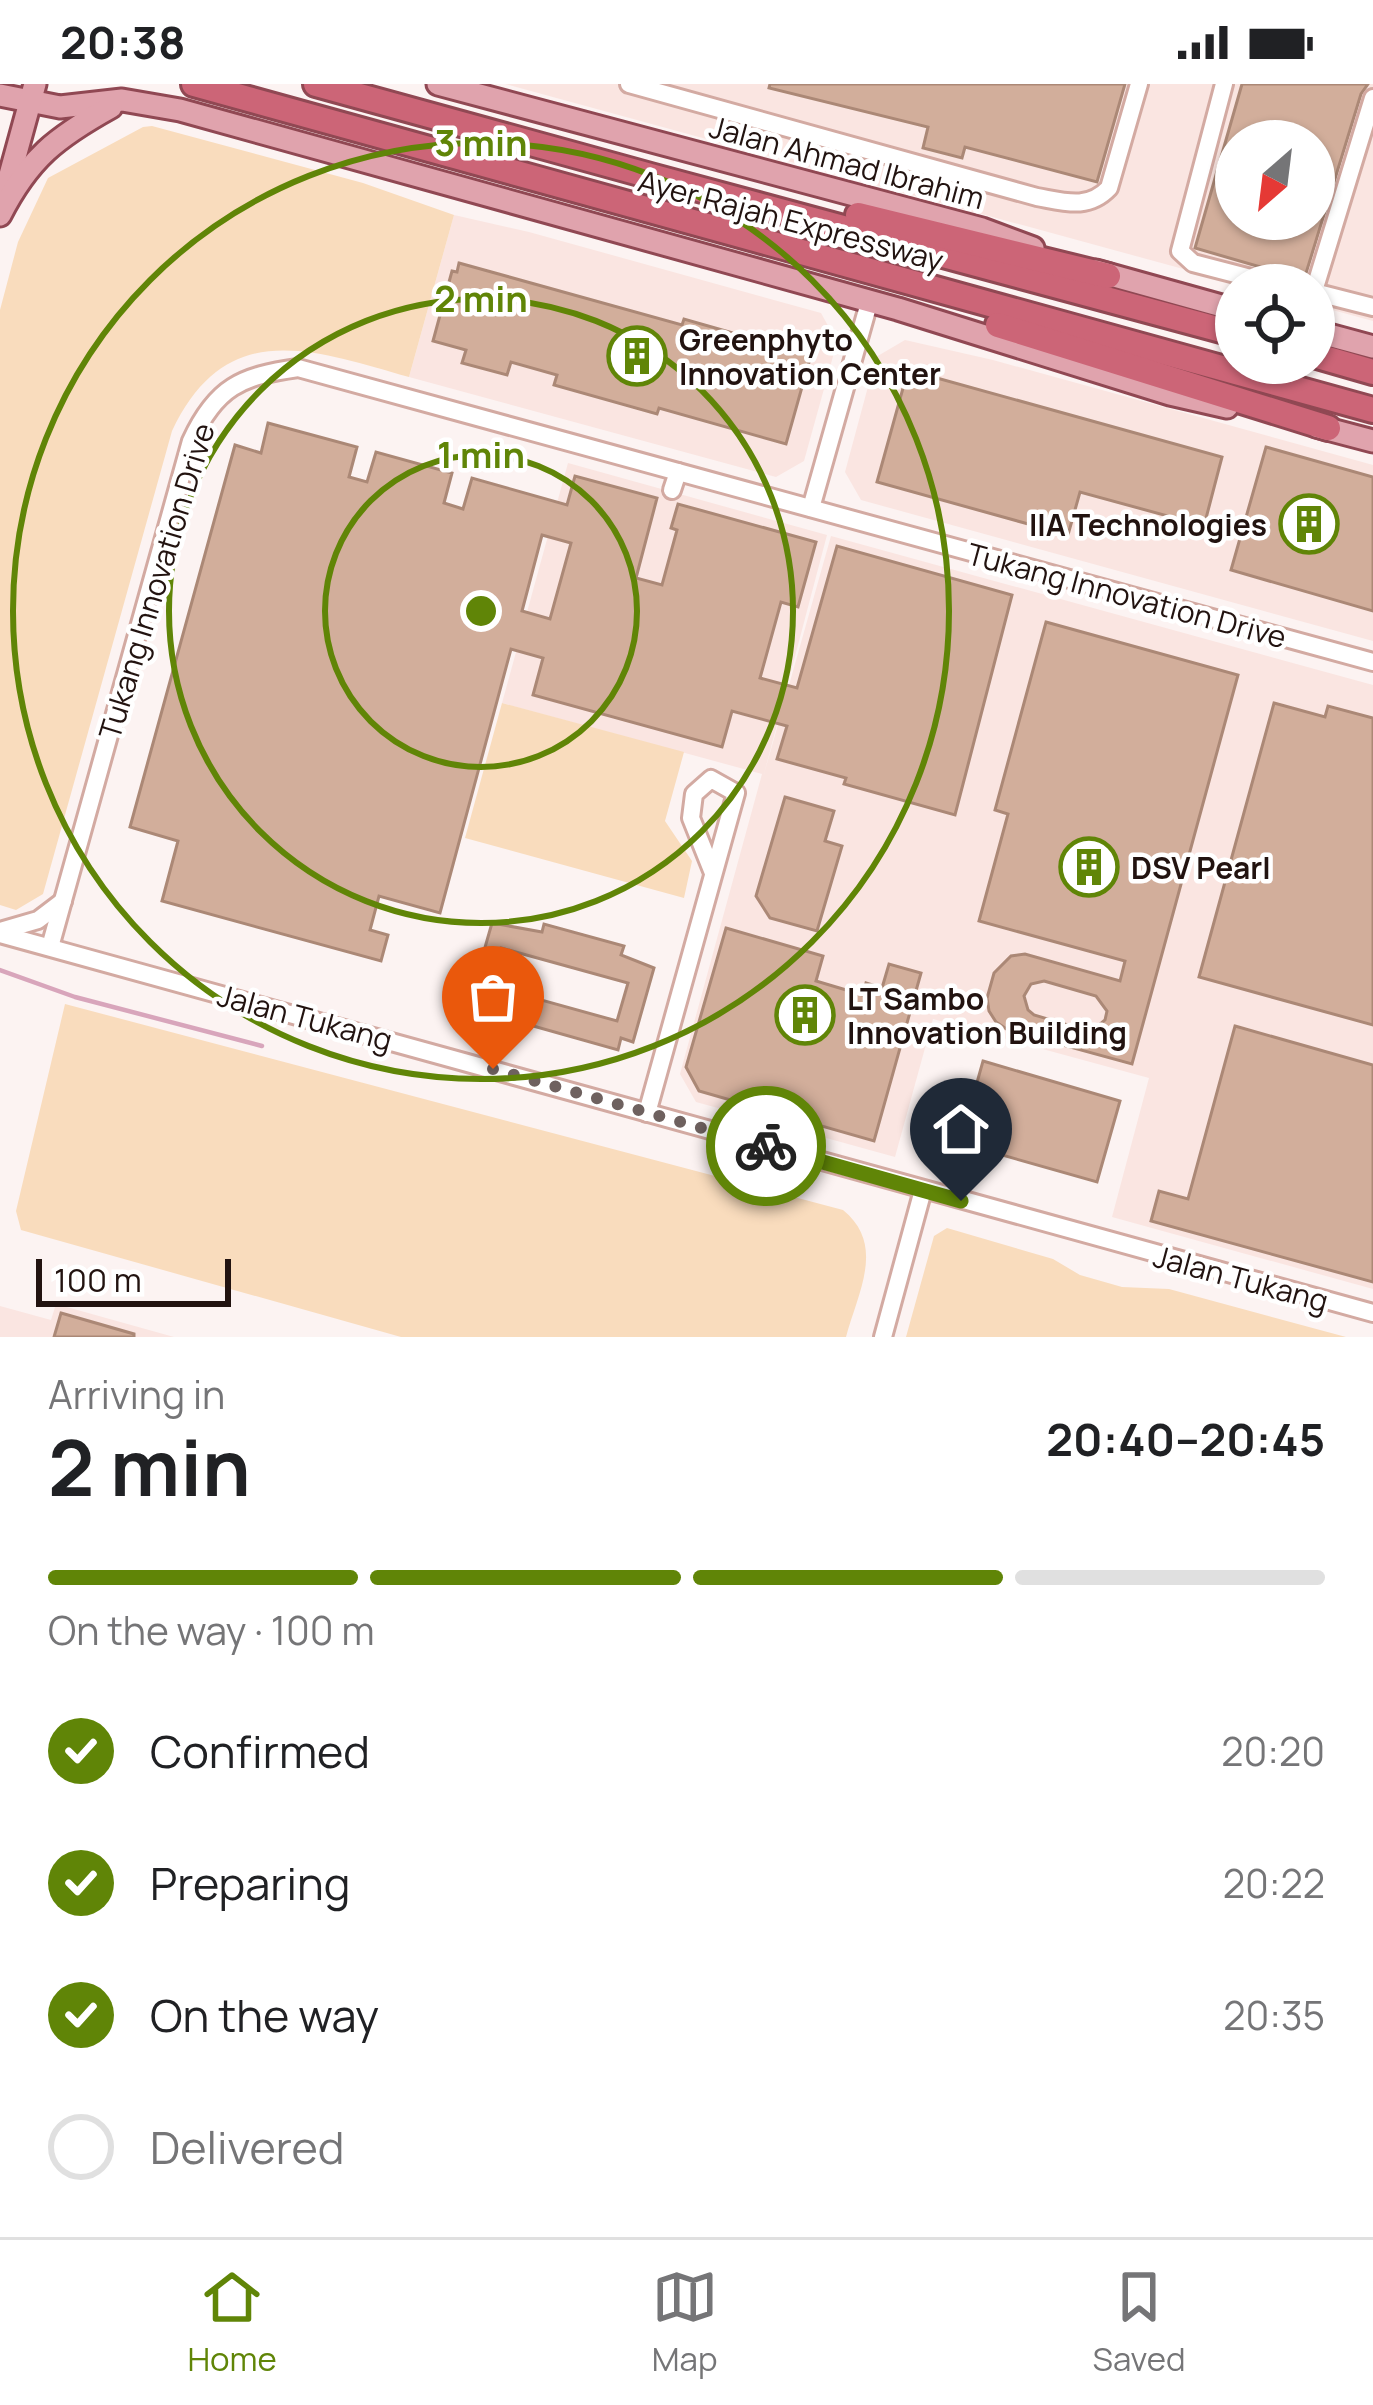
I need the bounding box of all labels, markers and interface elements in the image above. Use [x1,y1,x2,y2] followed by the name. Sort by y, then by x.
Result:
[60,11,186,73] text: 20:38
[705,106,989,218] street label: Jalan Ahmad Ibrahim
[434,118,528,167] text: 3 min
[1215,120,1335,240] north arrow
[1215,120,1335,384] map controls
[634,160,948,280] street label: Ayer Rajah Expressway
[1215,264,1335,384] button: locate
[434,274,528,323] text: 2 min
[679,319,941,394] place label: Greenphyto Innovation Center
[606,325,668,387] building icon: Greenphyto Innovation Center
[88,418,224,744] street label: Tukang Innovation Drive
[437,430,525,479] text: 1 min
[1278,493,1340,555] building icon: IIA Technologies
[1029,504,1267,545] place label: IIA Technologies
[963,533,1291,657] street label: Tukang Innovation Drive
[460,590,502,632] centre of rings
[1058,836,1120,898] building icon: DSV Pearl
[1131,847,1271,888] place label: DSV Pearl
[442,946,544,1069] pin
[460,964,526,1030] icon: bag
[213,974,397,1060] street label: Jalan Tukang
[847,978,1127,1053] place label: LT Sambo Innovation Building
[774,984,836,1046] building icon: LT Sambo Innovation Building
[910,1078,1012,1201] pin
[706,1086,826,1206] courier
[928,1096,994,1162] icon: home
[733,1113,799,1179] icon: bike
[1149,1235,1333,1321] street label: Jalan Tukang
[36,1253,231,1306] scale bar
[54,1257,142,1302] text: 100 m
[48,1367,225,1421] text: Arriving in
[1046,1408,1325,1470] text: 20:40–20:45
[48,1413,251,1519] text: 2 min
[48,1603,375,1657] text: On the way · 100 m
[48,1718,114,1784] icon: check
[150,1720,370,1782] text: Confirmed
[1221,1724,1325,1778] text: 20:20
[48,1850,114,1916] icon: check
[150,1852,350,1914] text: Preparing
[1223,1856,1325,1910] text: 20:22
[48,1982,114,2048] icon: check
[150,1984,379,2046] text: On the way
[1223,1988,1325,2042] text: 20:35
[150,2116,345,2178] text: Delivered
[187,2264,277,2381] tab: Home
[652,2264,718,2381] tab: Map
[1093,2264,1186,2381] tab: Saved

